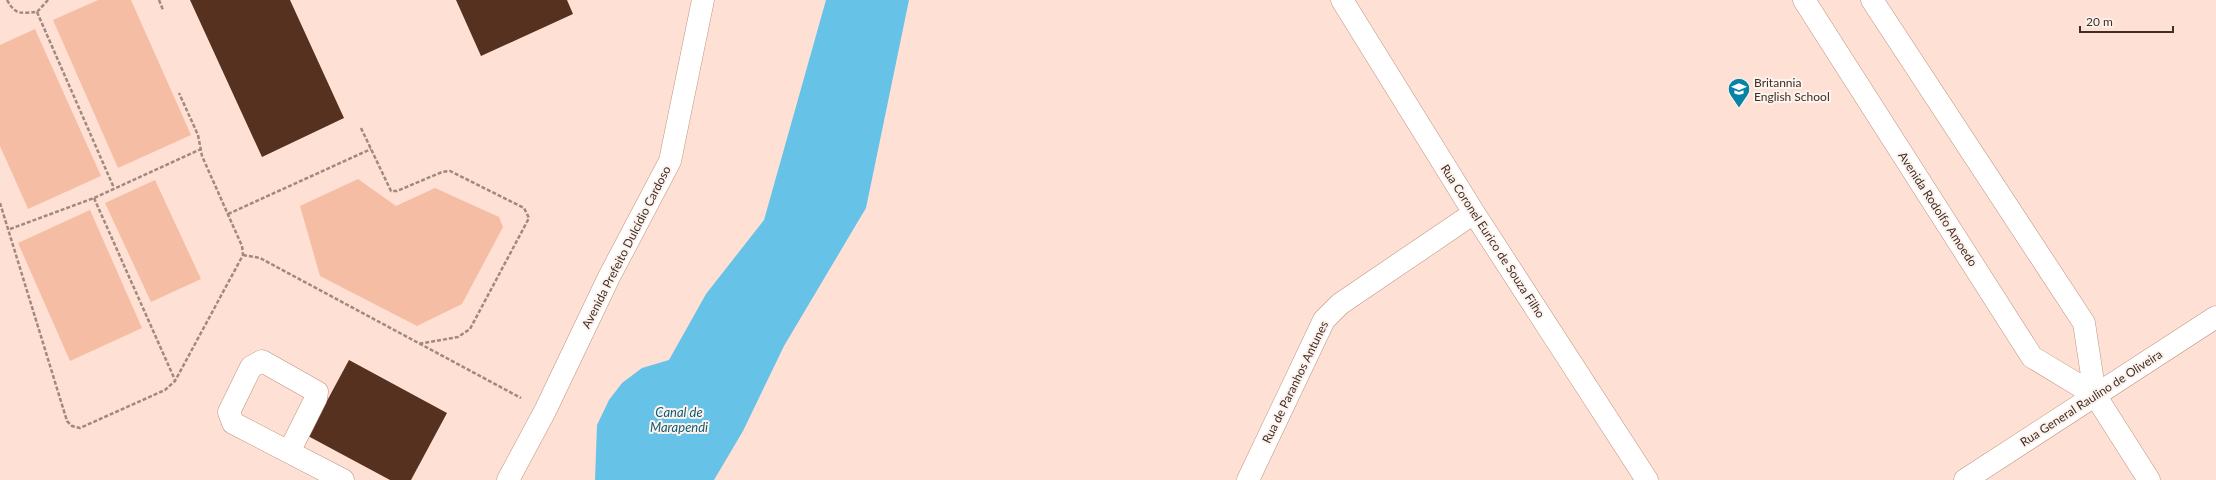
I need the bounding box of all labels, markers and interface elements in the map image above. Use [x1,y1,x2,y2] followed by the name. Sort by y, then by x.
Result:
[2080,8,2173,34] scale bar
[2086,14,2113,29] text: 20 m
[1754,75,1830,104] place label: Britannia English School
[1726,76,1752,109] school or university icon: Britannia English School
[1895,149,1981,269] street label: Avenida Rodolfo Amoedo
[1438,161,1548,321] street label: Rua Coronel Eurico de Souza Filho
[578,163,674,331] street label: Avenida Prefeito Dulcídio Cardoso
[1259,318,1331,446] street label: Rua de Paranhos Antunes
[2017,346,2165,450] street label: Rua General Raulino de Oliveira
[650,404,708,435] water label: Canal de Marapendi

